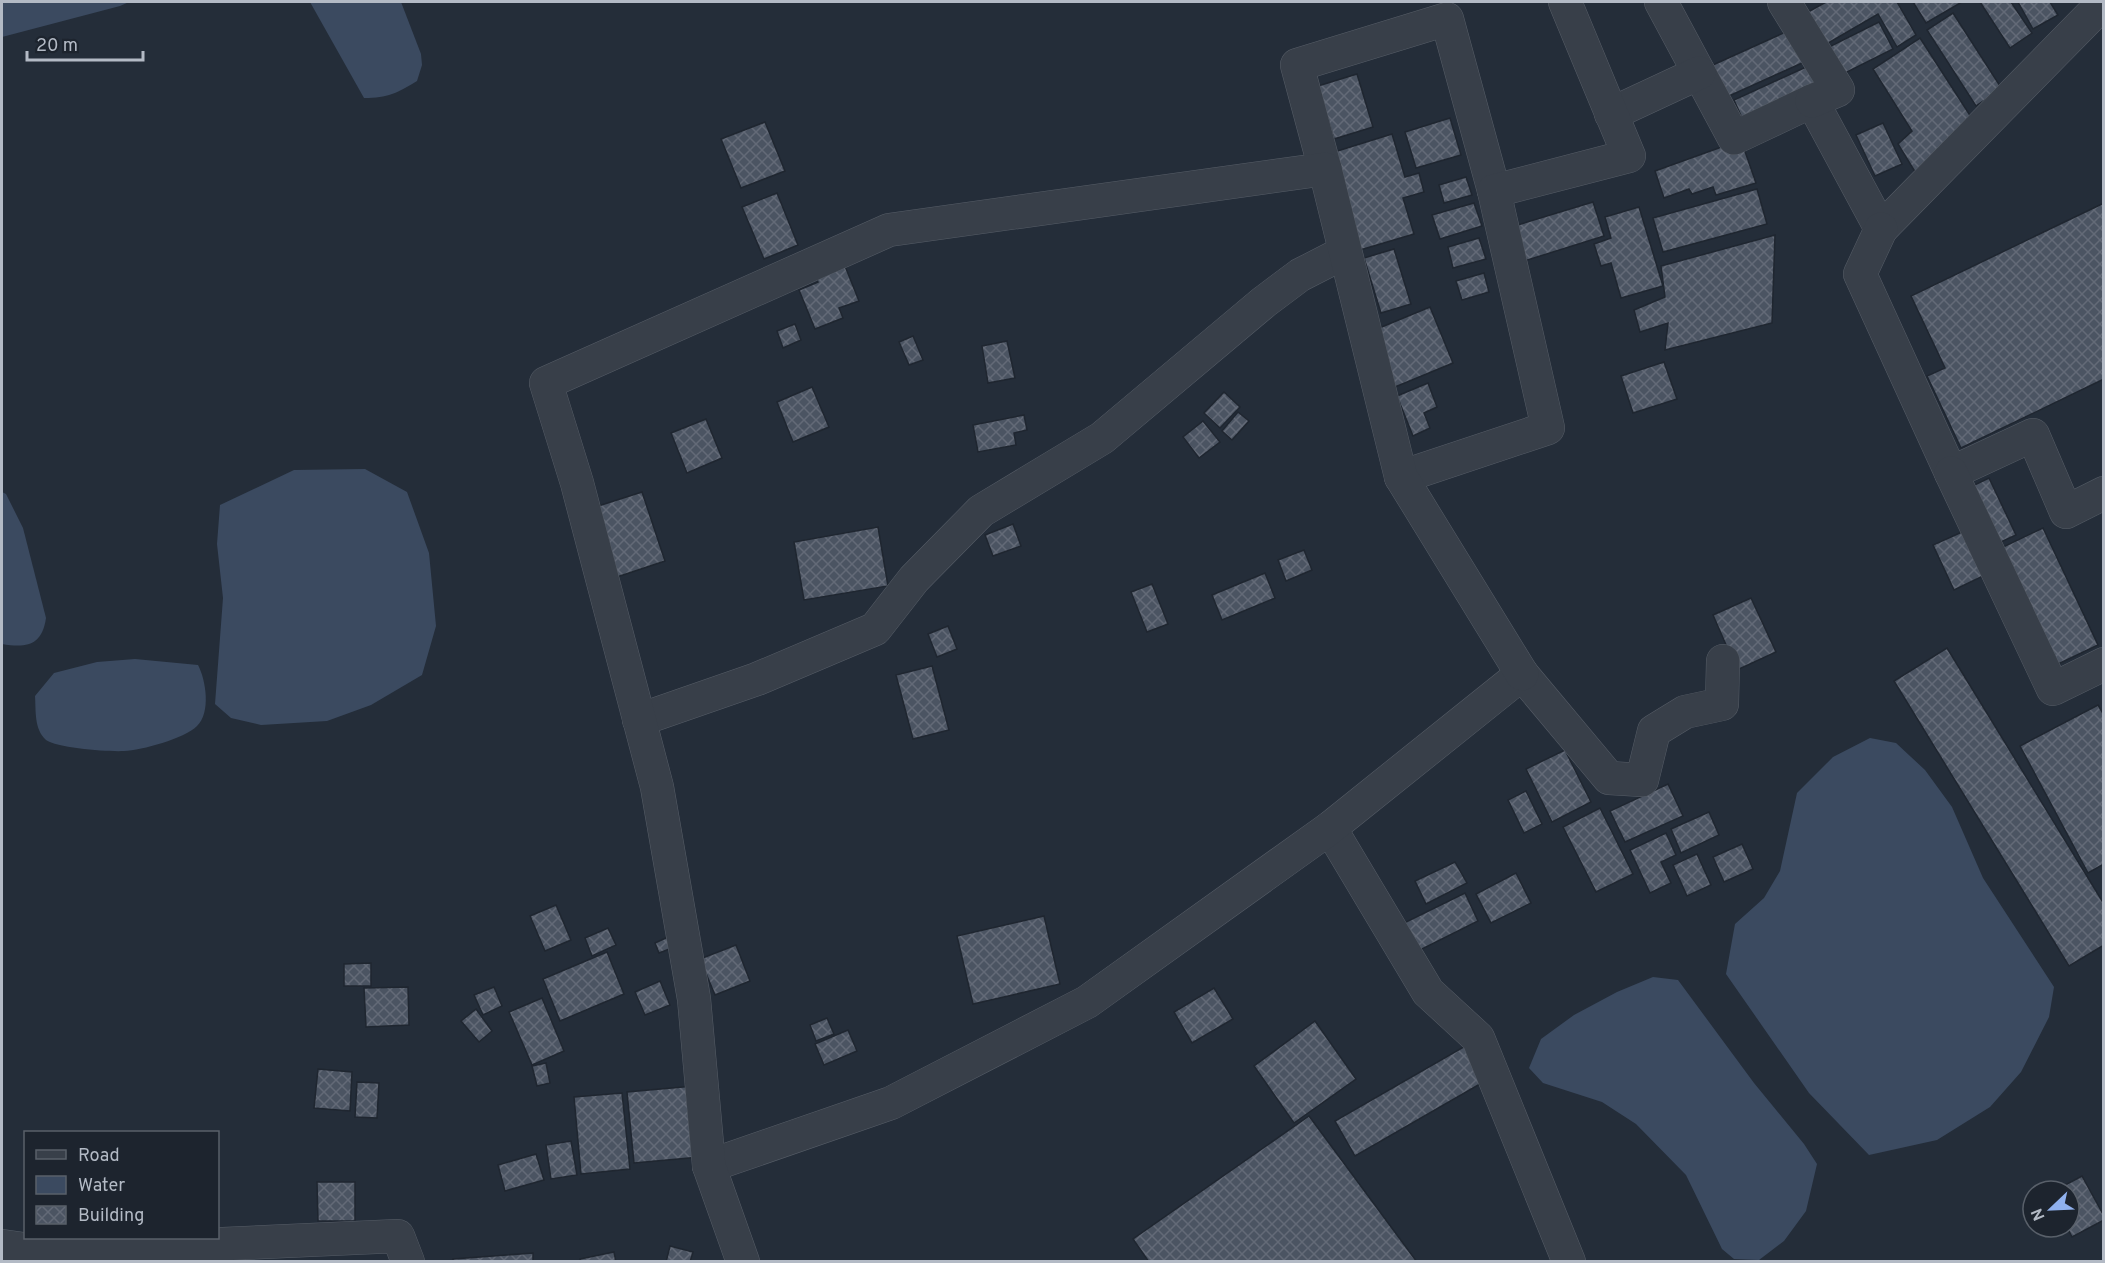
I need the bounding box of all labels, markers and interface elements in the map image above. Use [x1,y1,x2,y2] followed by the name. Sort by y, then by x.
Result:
[27,24,142,62] scale bar
[36,35,78,58] text: 20 m
[24,1131,219,1239] legend
[78,1145,120,1168] text: Road
[78,1175,125,1198] text: Water
[2021,1179,2081,1239] north arrow
[78,1205,144,1228] text: Building
[2028,1205,2050,1223] text: N

